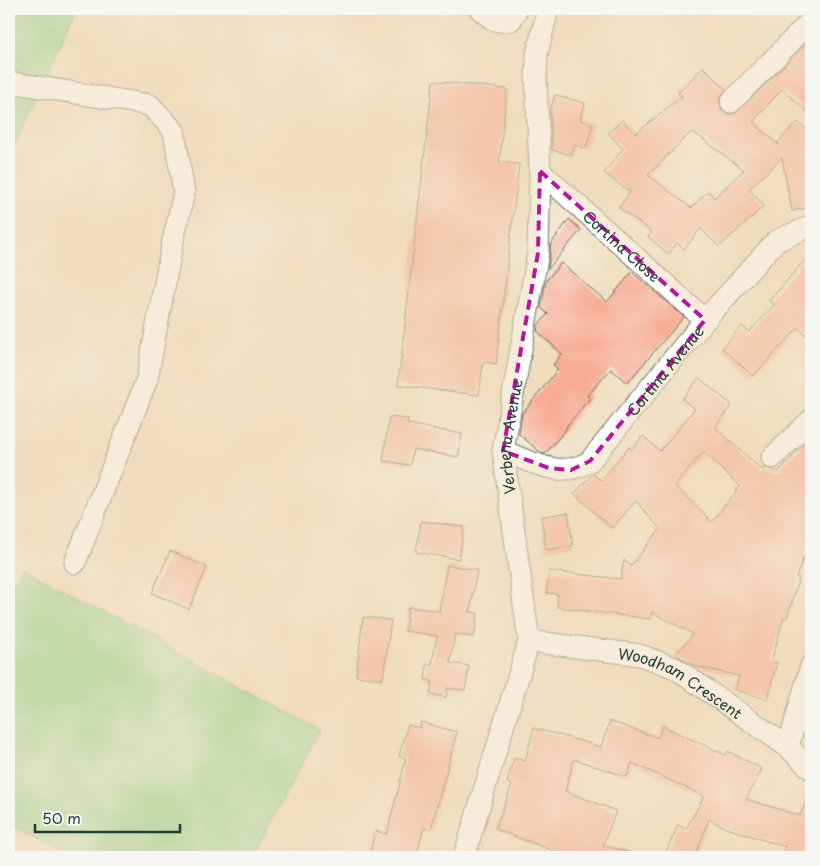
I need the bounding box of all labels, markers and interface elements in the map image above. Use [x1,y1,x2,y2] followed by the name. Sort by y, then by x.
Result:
[578,204,666,287] street label: Cortina Close
[620,320,708,420] street label: Cortina Avenue
[491,377,527,496] street label: Verbena Avenue
[617,641,748,724] street label: Woodham Crescent
[35,801,180,833] scale bar
[42,806,81,829] text: 50 m

